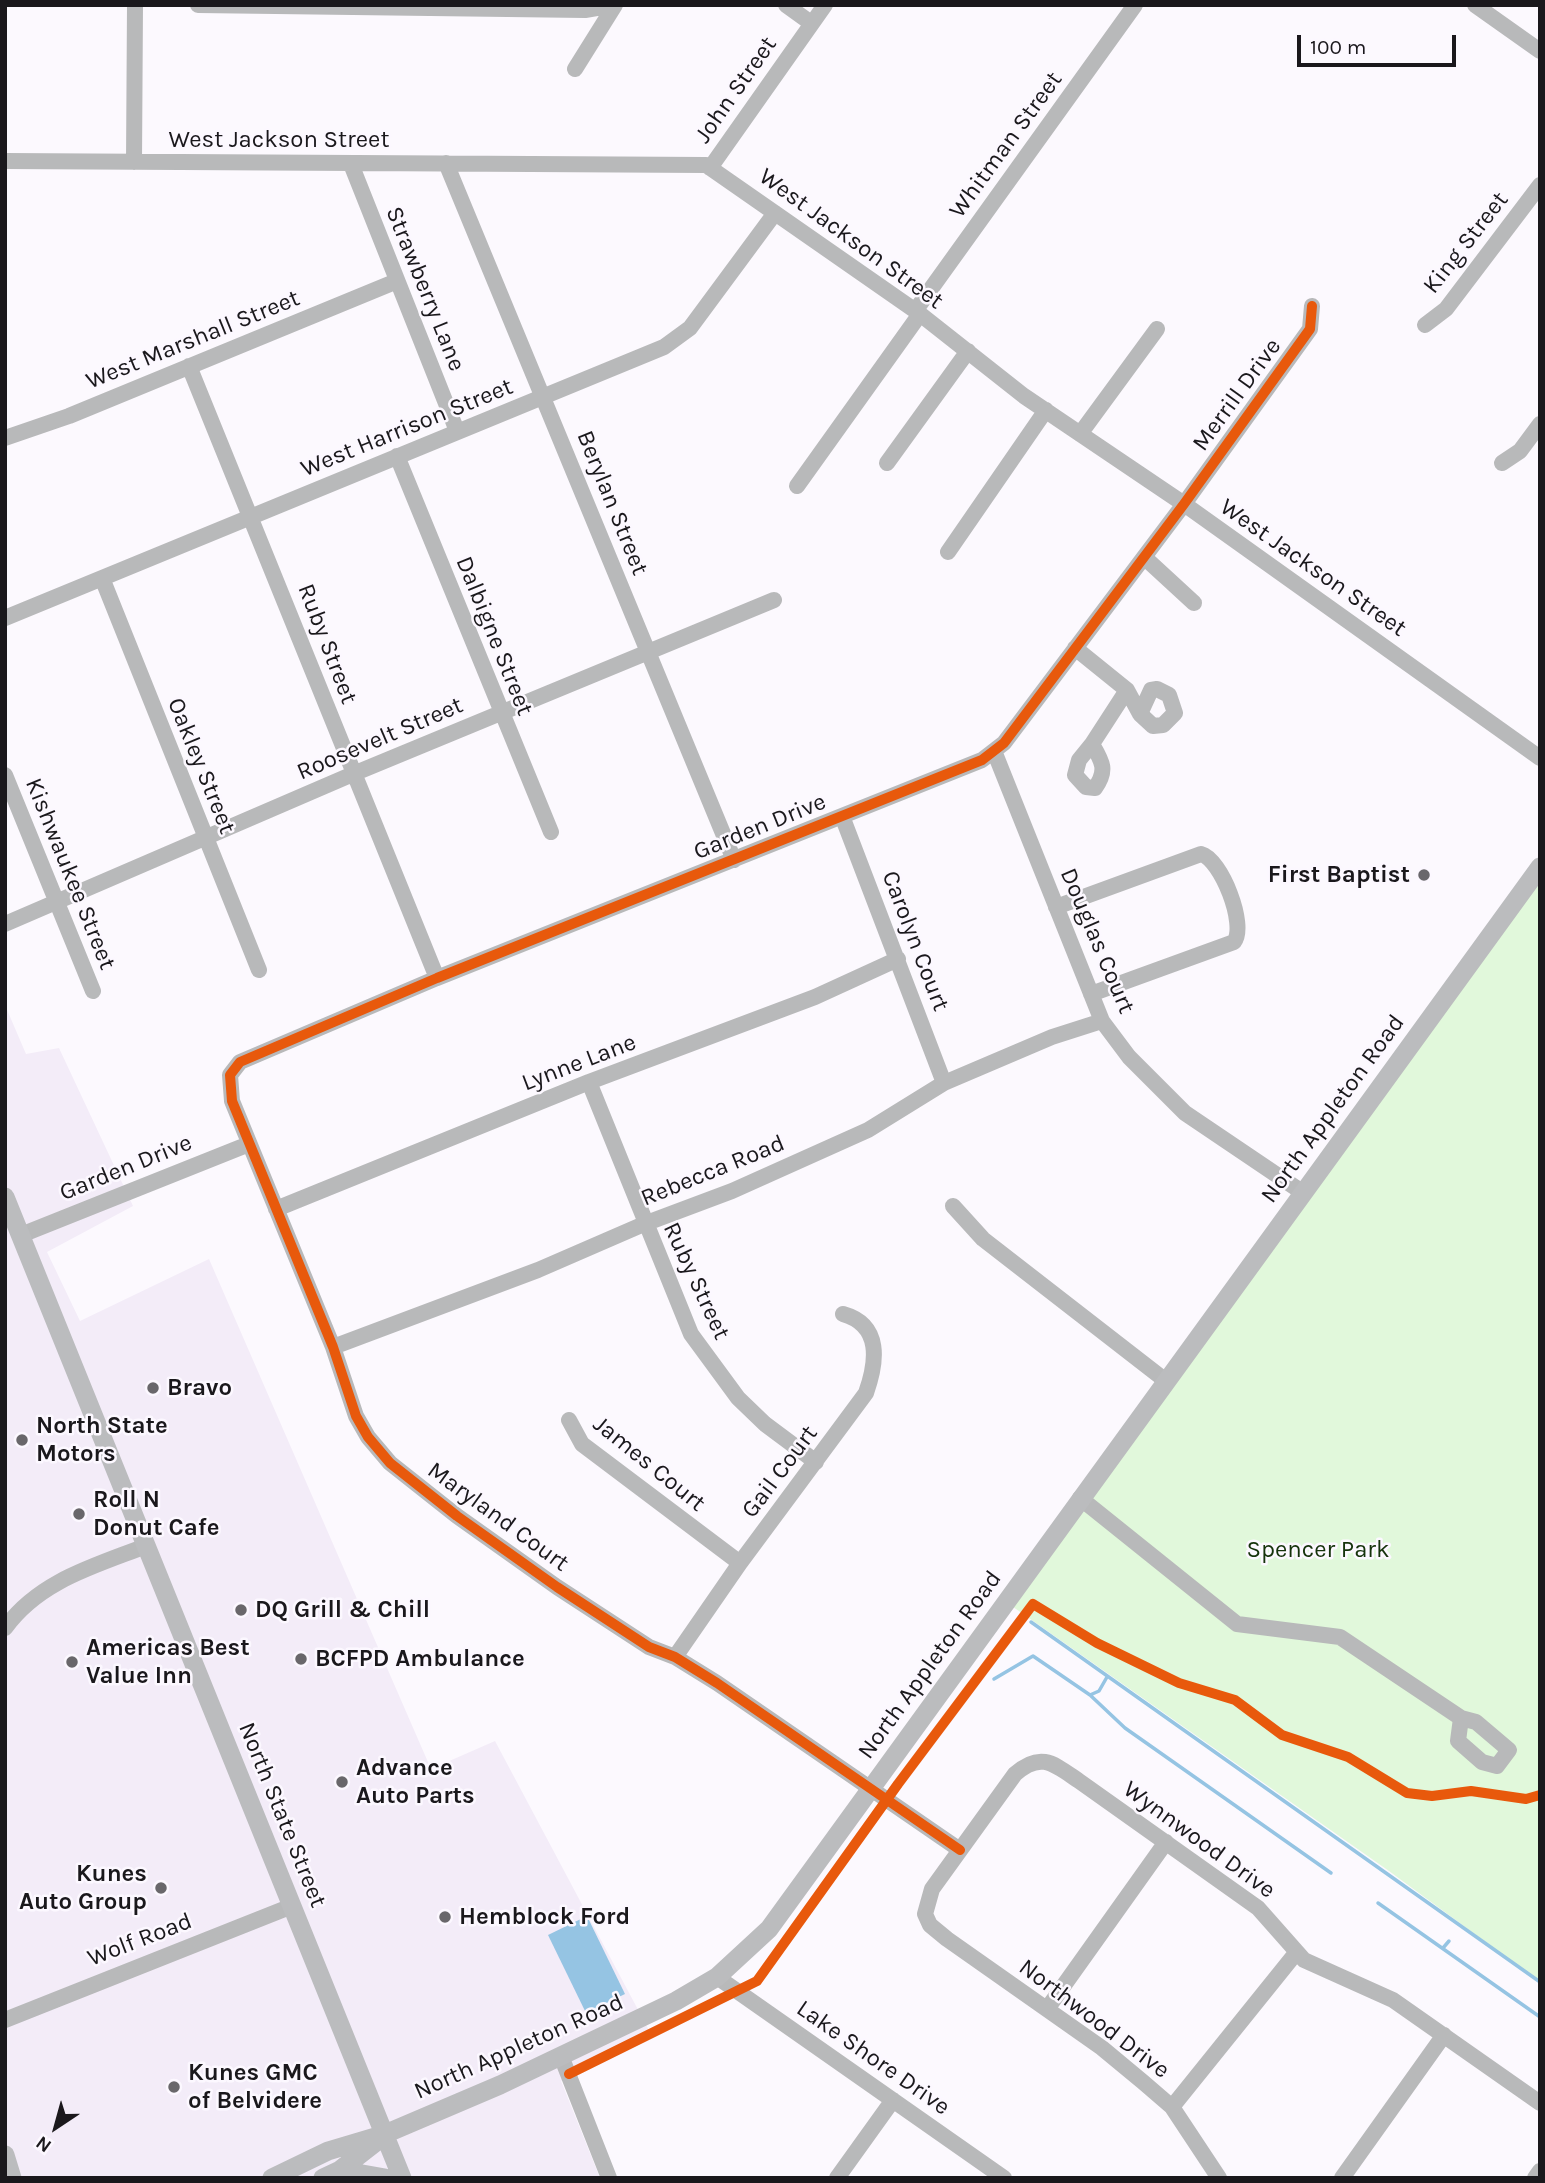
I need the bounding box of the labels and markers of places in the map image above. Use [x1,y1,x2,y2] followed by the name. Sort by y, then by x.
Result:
[1268,861,1410,889] place label: First Baptist
[1416,867,1432,883] marker: First Baptist
[167,1374,232,1402] place label: Bravo
[145,1380,161,1396] marker: Bravo
[36,1412,168,1468] place label: North State Motors
[14,1432,30,1448] marker: North State Motors
[93,1486,219,1542] place label: Roll N Donut Cafe
[71,1506,87,1522] marker: Roll N Donut Cafe
[255,1596,430,1624] place label: DQ Grill & Chill
[233,1602,249,1618] marker: DQ Grill & Chill
[86,1634,250,1690] place label: Americas Best Value Inn
[315,1645,525,1673] place label: BCFPD Ambulance
[293,1651,309,1667] marker: BCFPD Ambulance
[64,1654,80,1670] marker: Americas Best Value Inn
[356,1754,475,1810] place label: Advance Auto Parts
[334,1774,350,1790] marker: Advance Auto Parts
[19,1860,147,1916] place label: Kunes Auto Group
[153,1880,169,1896] marker: Kunes Auto Group
[459,1903,630,1931] place label: Hemblock Ford
[437,1909,453,1925] marker: Hemblock Ford
[188,2059,322,2115] place label: Kunes GMC of Belvidere
[166,2079,182,2095] marker: Kunes GMC of Belvidere

